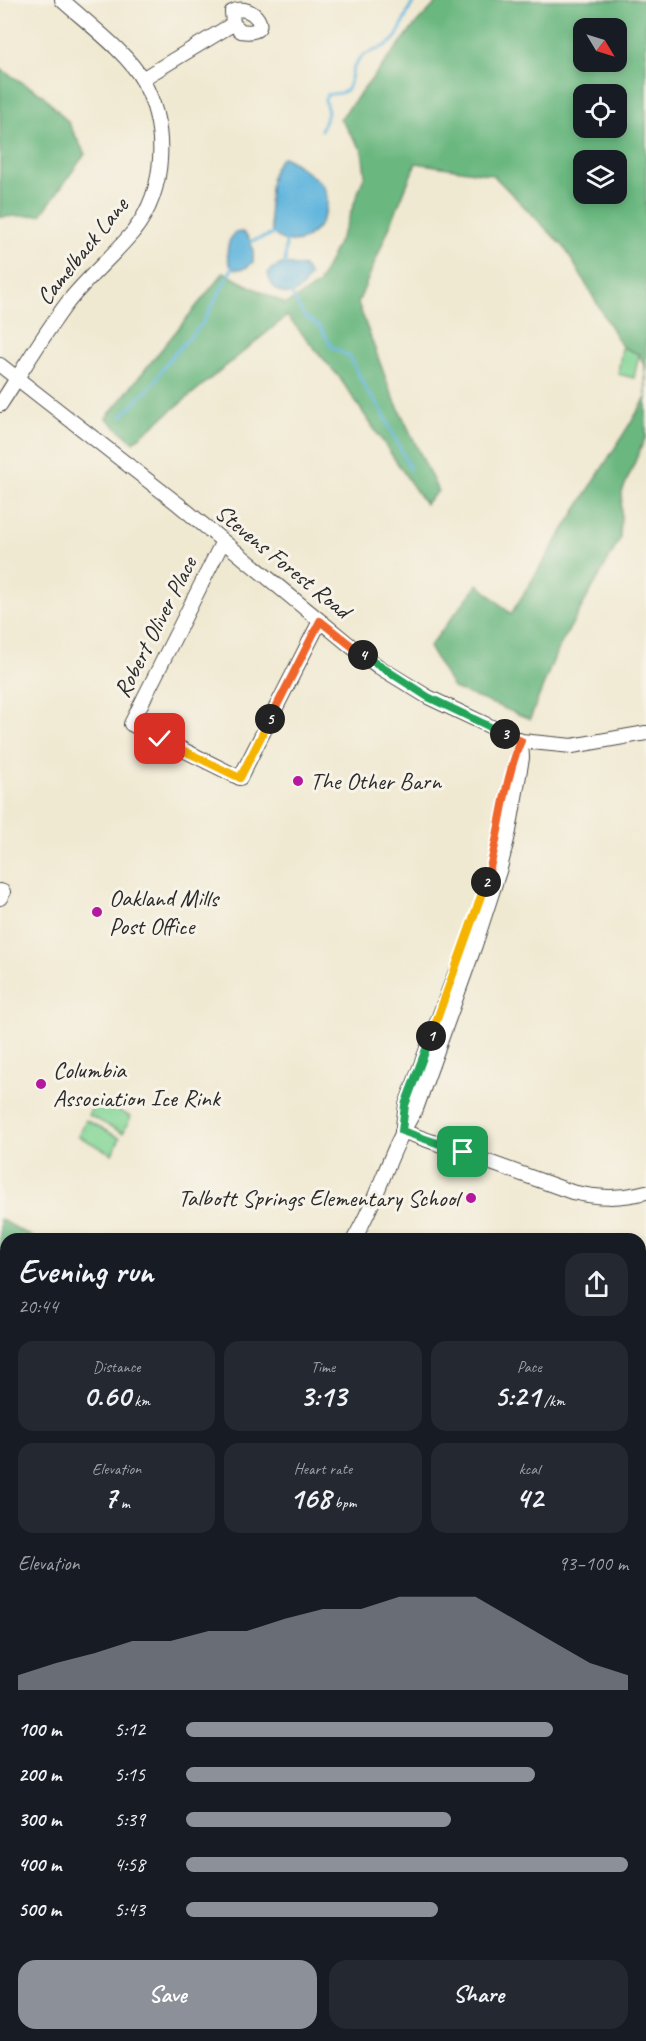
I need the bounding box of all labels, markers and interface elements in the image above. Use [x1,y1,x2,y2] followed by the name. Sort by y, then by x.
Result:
[573,18,627,72] north arrow
[573,18,627,204] map controls
[573,84,627,138] button: locate
[573,150,627,204] button: layers
[30,189,136,311] street label: Camelback Lane
[209,497,360,627] street label: Stevens Forest Road
[107,550,204,702] street label: Robert Oliver Place
[348,640,378,670] pin: 4
[359,645,367,665] text: 4
[255,704,285,734] pin: 5
[267,709,273,729] text: 5
[134,713,185,764] pin
[490,719,520,749] pin: 3
[143,722,176,755] icon: check
[501,724,509,744] text: 3
[310,766,442,796] place label: The Other Barn
[291,774,305,788] marker: The Other Barn
[471,867,501,897] pin: 2
[482,872,490,892] text: 2
[109,883,221,941] place label: Oakland Mills Post Office
[90,905,104,919] marker: Oakland Mills Post Office
[416,1021,446,1051] pin: 1
[427,1026,435,1046] text: 1
[53,1055,222,1113] place label: Columbia Association Ice Rink
[34,1077,48,1091] marker: Columbia Association Ice Rink
[437,1126,488,1177] pin
[446,1135,479,1168] icon: arrive
[178,1183,463,1213] place label: Talbott Springs Elementary School
[464,1191,478,1205] marker: Talbott Springs Elementary School
[18,1250,153,1292] text: Evening run
[565,1253,628,1316] button: share
[18,1294,58,1319] text: 20:44
[93,1357,141,1377] text: Distance
[311,1357,335,1377] text: Time
[517,1357,542,1377] text: Pace
[83,1377,130,1415] text: 0.60
[300,1377,346,1415] text: 3:13
[494,1377,540,1415] text: 5:21
[130,1391,150,1411] text: km
[540,1391,565,1411] text: /km
[92,1459,141,1479] text: Elevation
[294,1459,352,1479] text: Heart rate
[519,1459,540,1479] text: kcal
[104,1479,117,1517] text: 7
[290,1479,331,1517] text: 168
[516,1479,543,1517] text: 42
[117,1493,130,1513] text: m
[331,1493,356,1513] text: bpm
[18,1551,80,1576] text: Elevation
[558,1551,628,1576] text: 93–100 m
[18,1717,61,1742] text: 100 m
[114,1717,145,1742] text: 5:12
[18,1762,61,1787] text: 200 m
[114,1762,145,1787] text: 5:15
[18,1807,61,1832] text: 300 m
[114,1807,145,1832] text: 5:39
[18,1852,61,1877] text: 400 m
[114,1852,145,1877] text: 4:58
[18,1897,61,1922] text: 500 m
[114,1897,145,1922] text: 5:43
[18,1960,317,2029] button: Save
[329,1960,628,2029] button: Share

